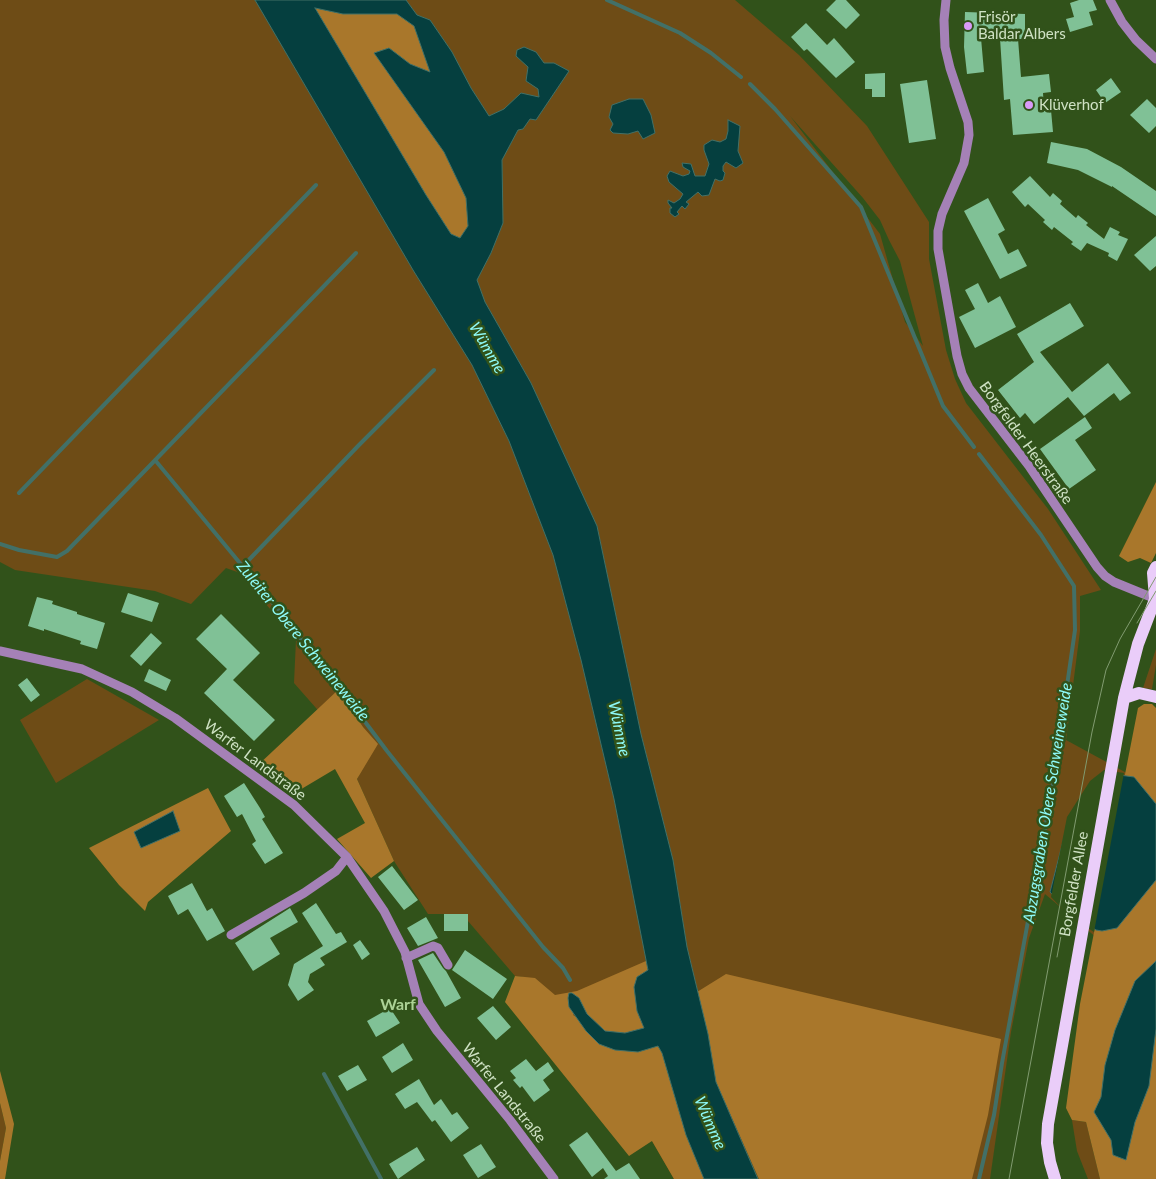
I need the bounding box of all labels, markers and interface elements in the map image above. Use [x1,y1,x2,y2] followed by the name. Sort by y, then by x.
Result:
[978,8,1066,43] place label: Frisör Baldar Albers
[962,20,974,32] marker: Frisör Baldar Albers
[1039,96,1104,114] place label: Klüverhof
[1023,99,1035,111] marker: Klüverhof
[465,319,509,377] water label: Wümme
[976,378,1076,508] street label: Borgfelder Heerstraße
[232,557,374,725] water label: Zuleiter Obere Schweineweide
[1020,681,1076,925] water label: Abzugsgraben Obere Schweineweide
[604,700,634,758] water label: Wümme
[200,716,310,804] street label: Warfer Landstraße
[1056,830,1092,938] street label: Borgfelder Allee
[380,995,416,1015] district label: Warf
[458,1040,550,1146] street label: Warfer Landstraße
[690,1093,730,1153] water label: Wümme

